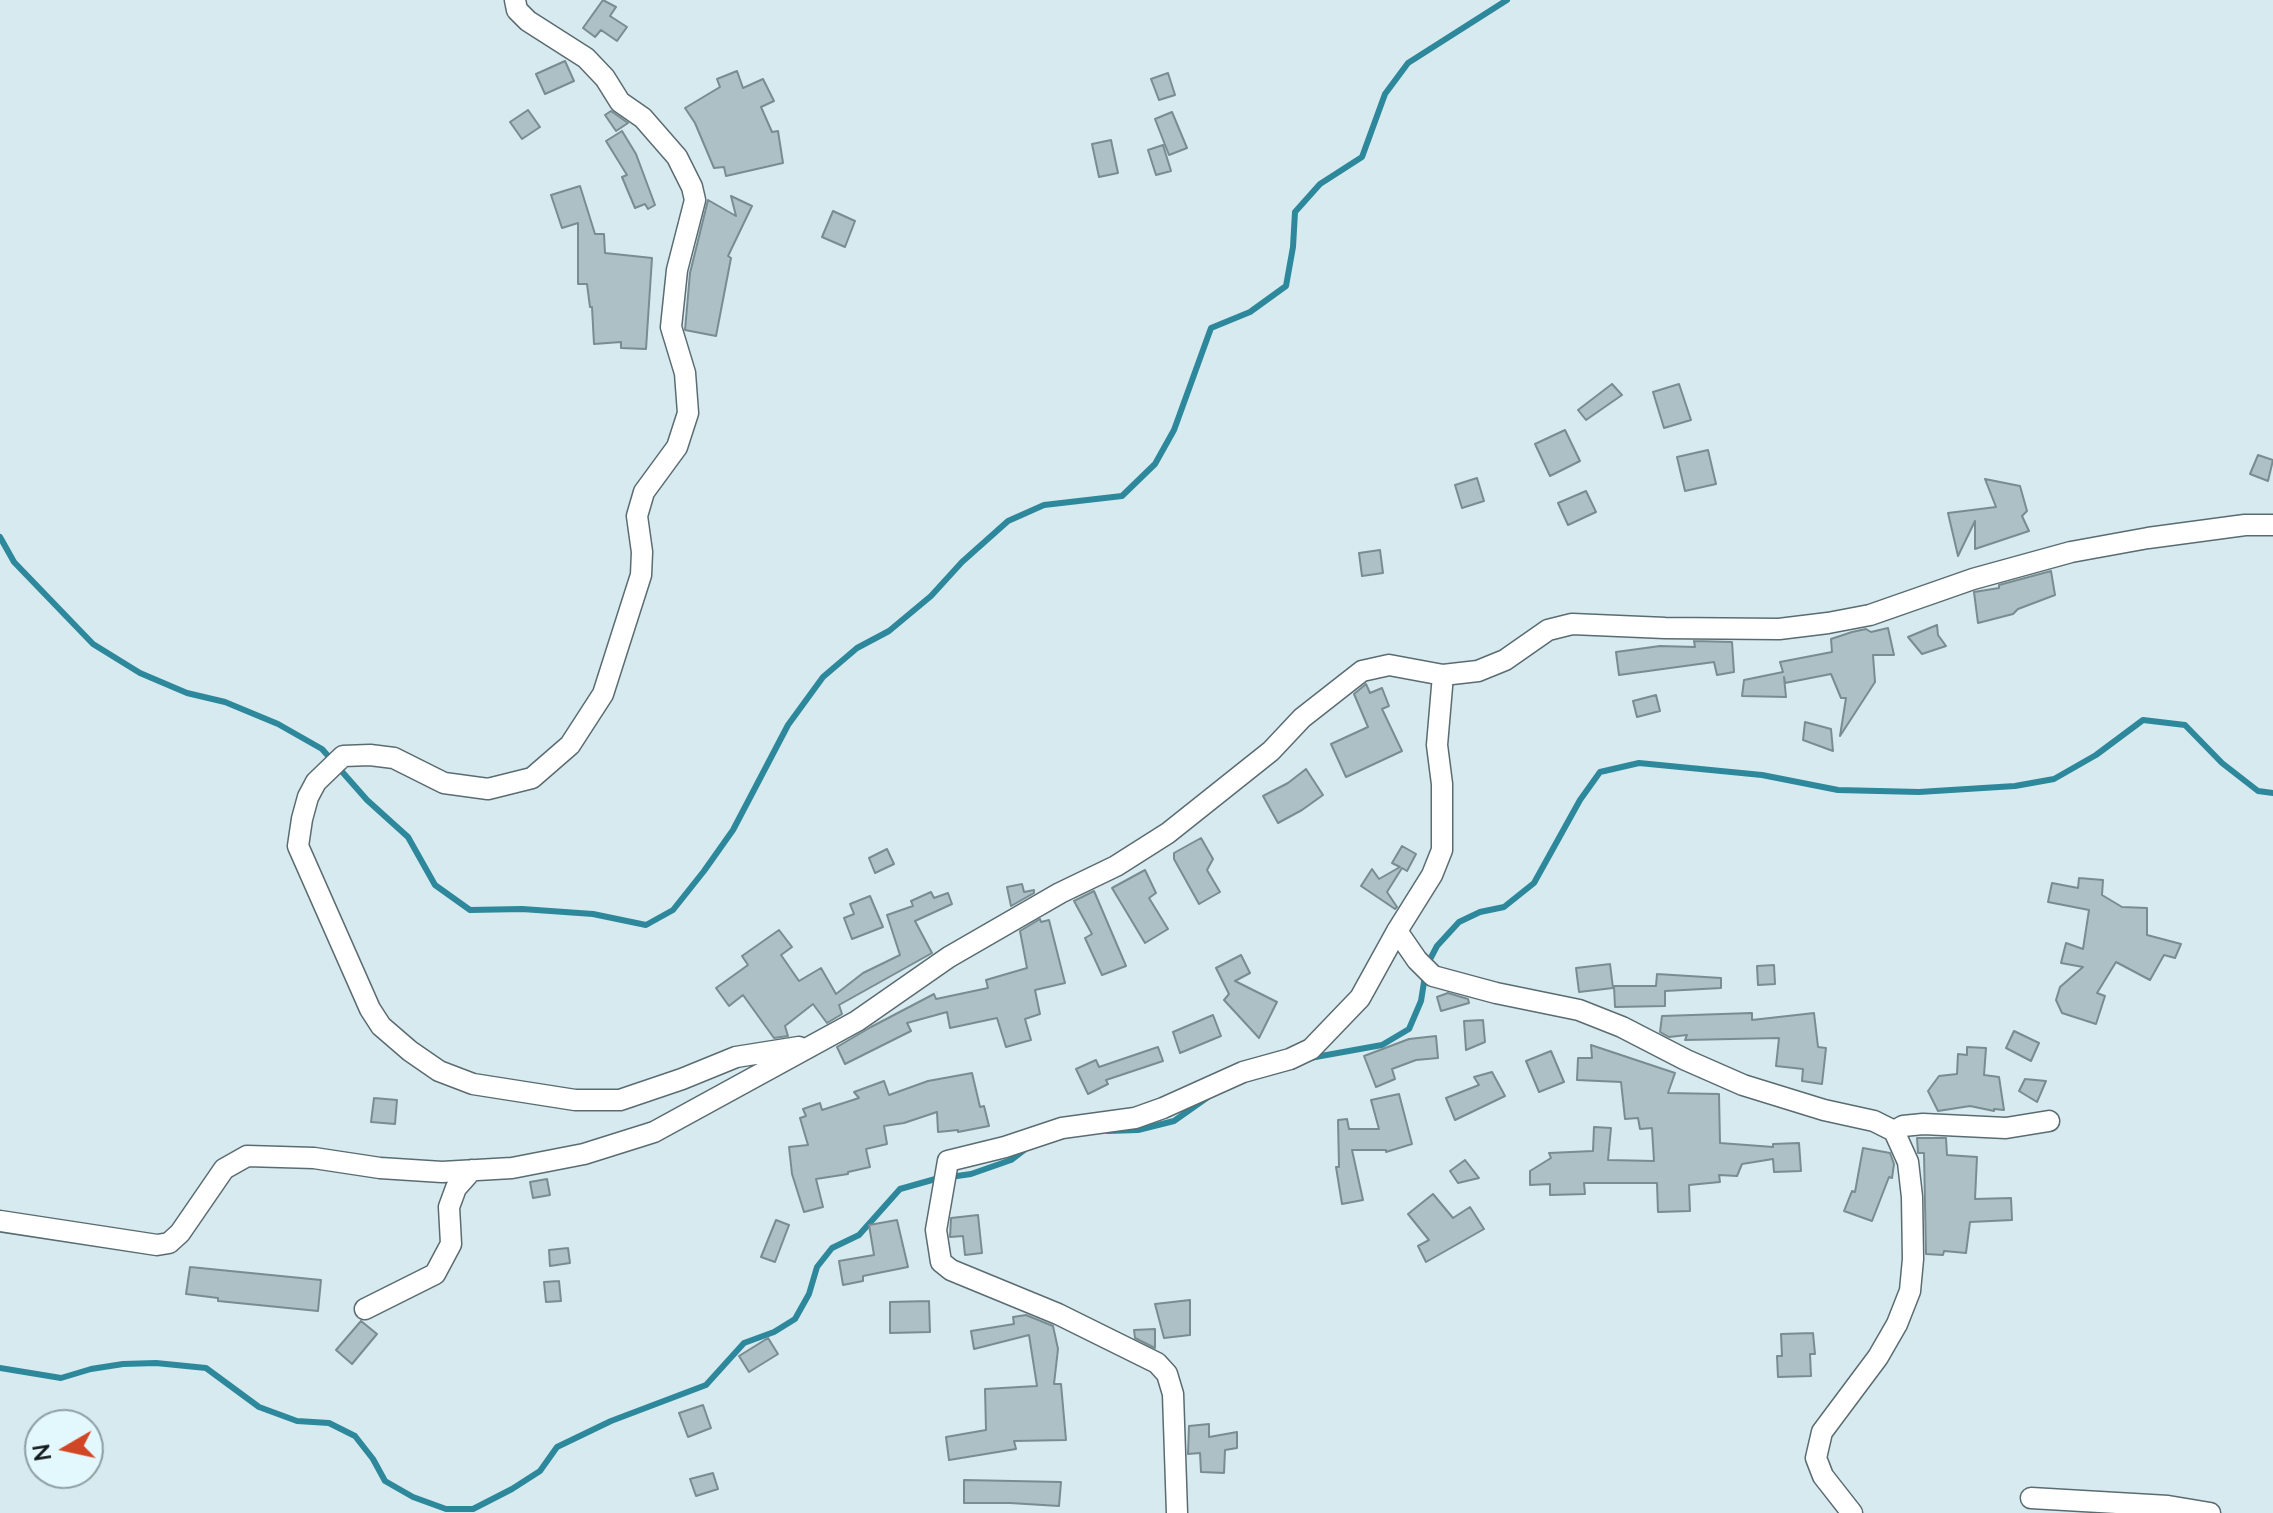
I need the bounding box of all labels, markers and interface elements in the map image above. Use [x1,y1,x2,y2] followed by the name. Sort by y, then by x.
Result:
[24,1409,104,1489] north arrow
[27,1442,56,1463] text: N

